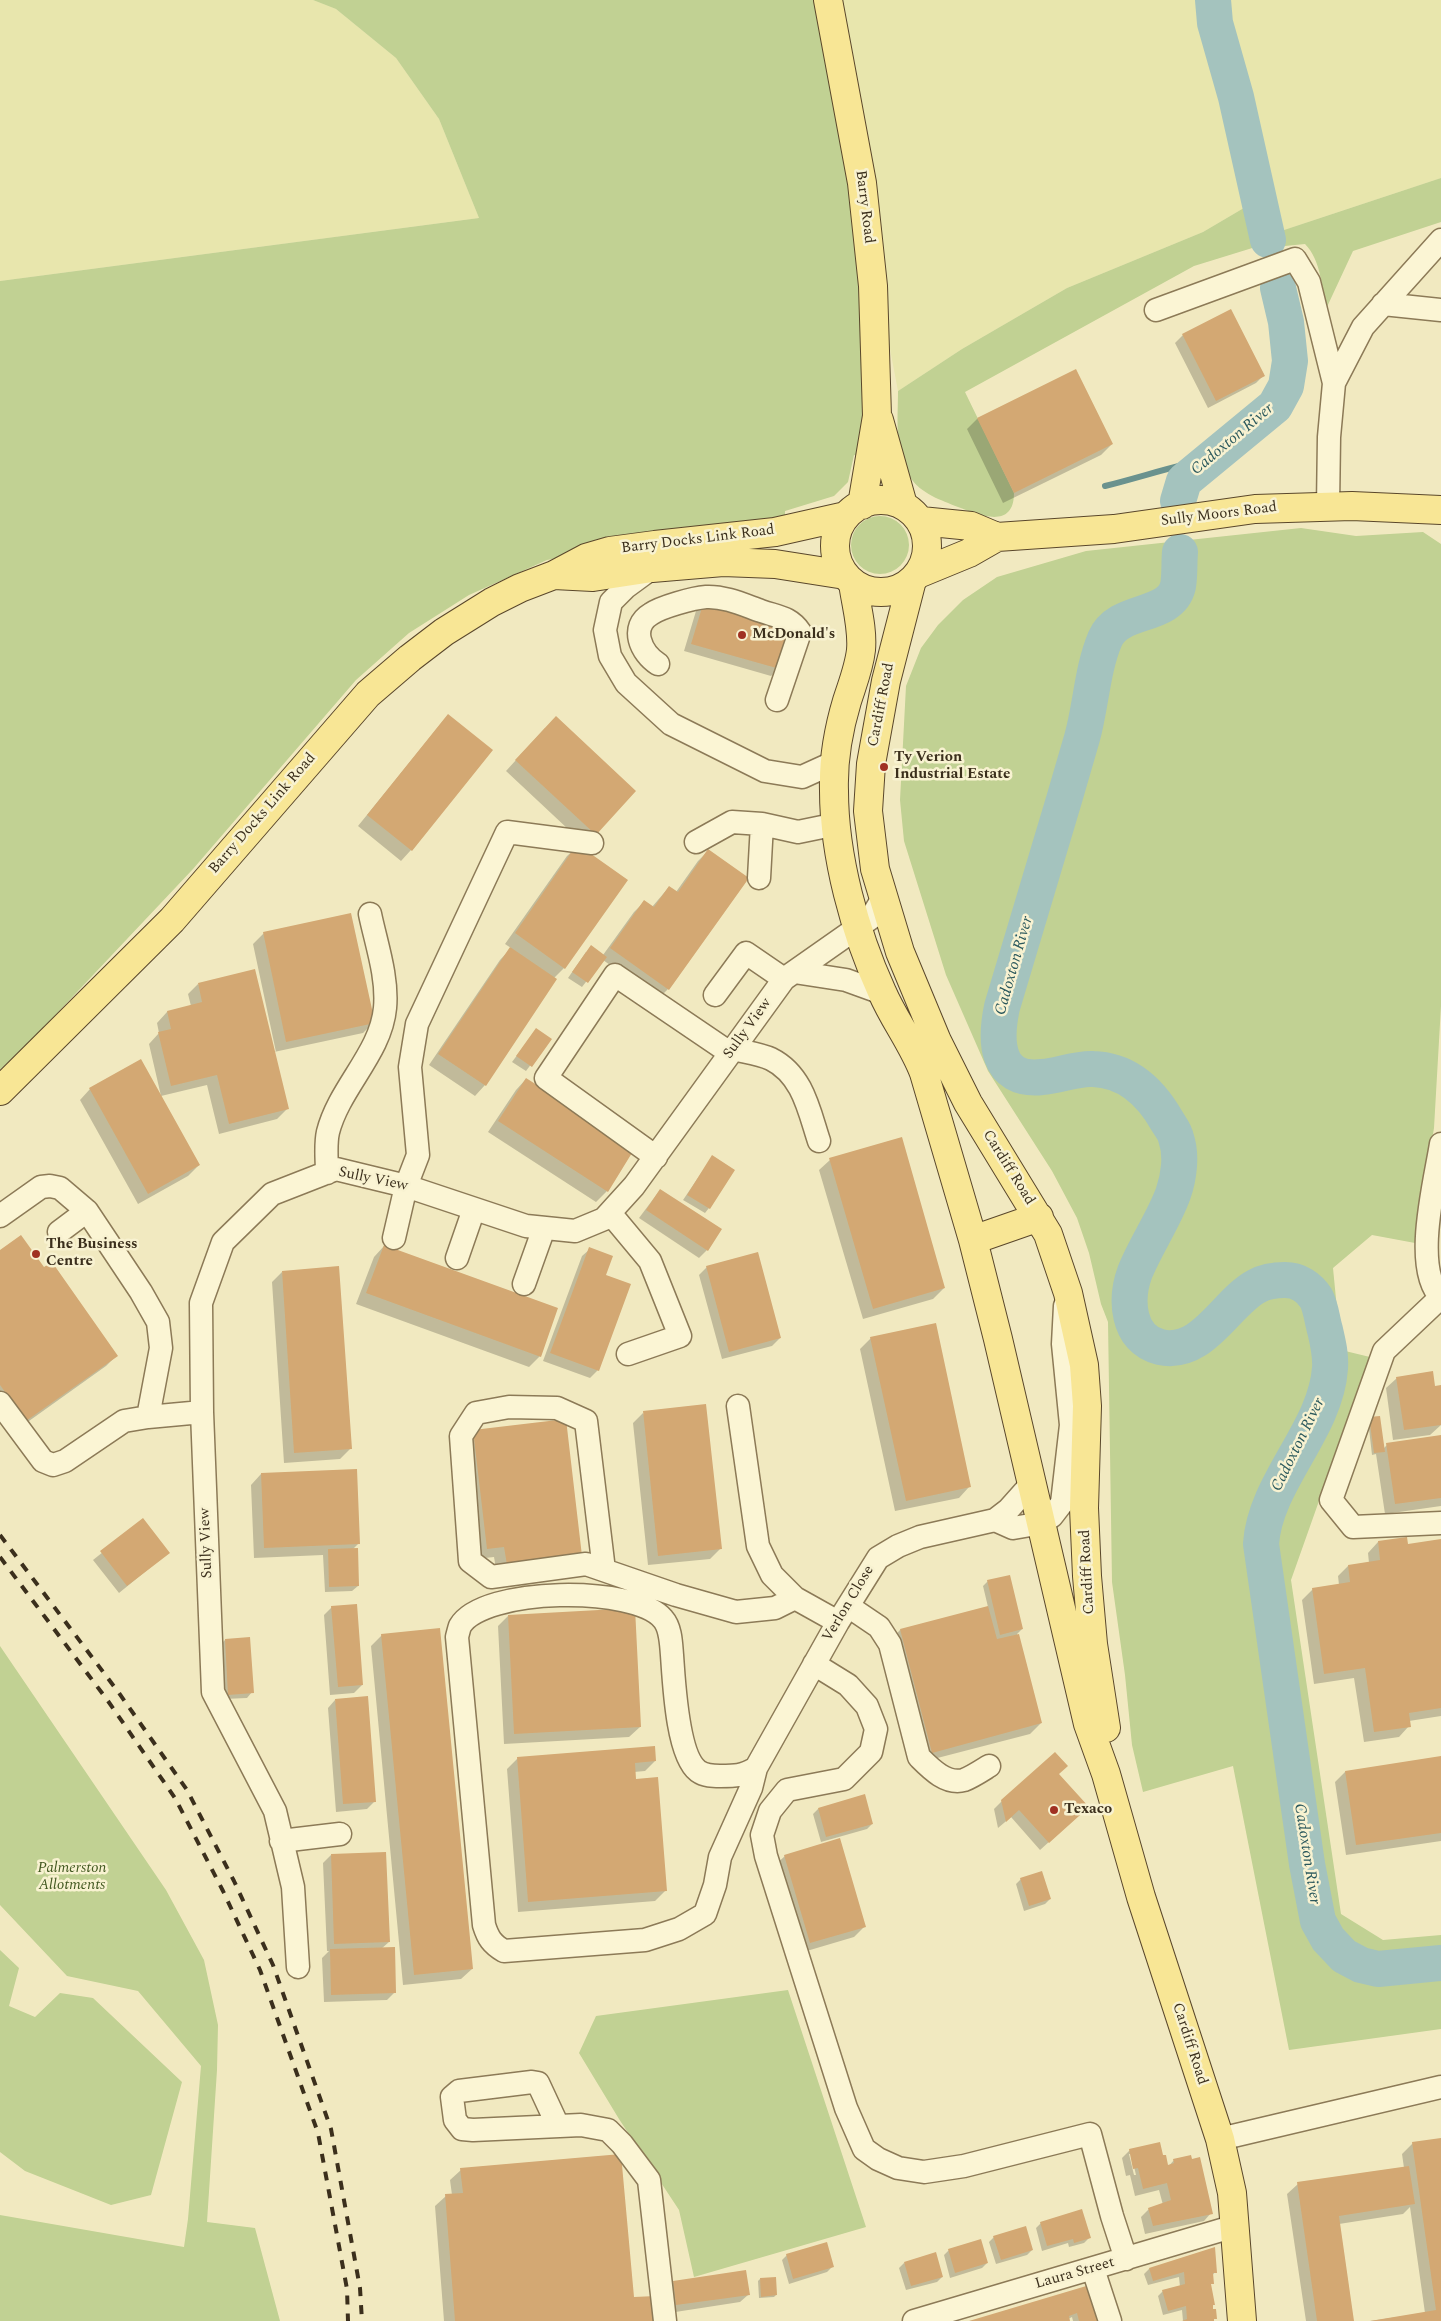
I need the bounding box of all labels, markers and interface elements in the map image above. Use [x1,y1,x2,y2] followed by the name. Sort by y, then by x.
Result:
[851,169,877,245] street label: Barry Road
[1188,400,1278,480] water label: Cadoxton River
[1160,499,1278,531] street label: Sully Moors Road
[620,522,776,558] street label: Barry Docks Link Road
[752,626,835,644] place label: McDonald's
[736,629,748,641] marker: McDonald's
[865,662,899,748] street label: Cardiff Road
[894,749,1010,784] place label: Ty Verion Industrial Estate
[206,750,320,878] street label: Barry Docks Link Road
[878,761,890,773] marker: Ty Verion Industrial Estate
[992,915,1038,1017] water label: Cadoxton River
[720,995,776,1063] street label: Sully View
[978,1127,1038,1209] street label: Cardiff Road
[337,1164,409,1196] street label: Sully View
[46,1236,138,1271] place label: The Business Centre
[30,1248,42,1260] marker: The Business Centre
[1268,1395,1330,1495] water label: Cadoxton River
[197,1507,217,1579] street label: Sully View
[1077,1529,1099,1615] street label: Cardiff Road
[819,1563,879,1645] street label: Verlon Close
[1064,1801,1112,1819] place label: Texaco
[1289,1802,1323,1906] water label: Cadoxton River
[1048,1804,1060,1816] marker: Texaco
[37,1860,107,1895] park label: Palmerston Allotments
[1167,2001,1211,2087] street label: Cardiff Road
[1033,2254,1117,2294] street label: Laura Street

